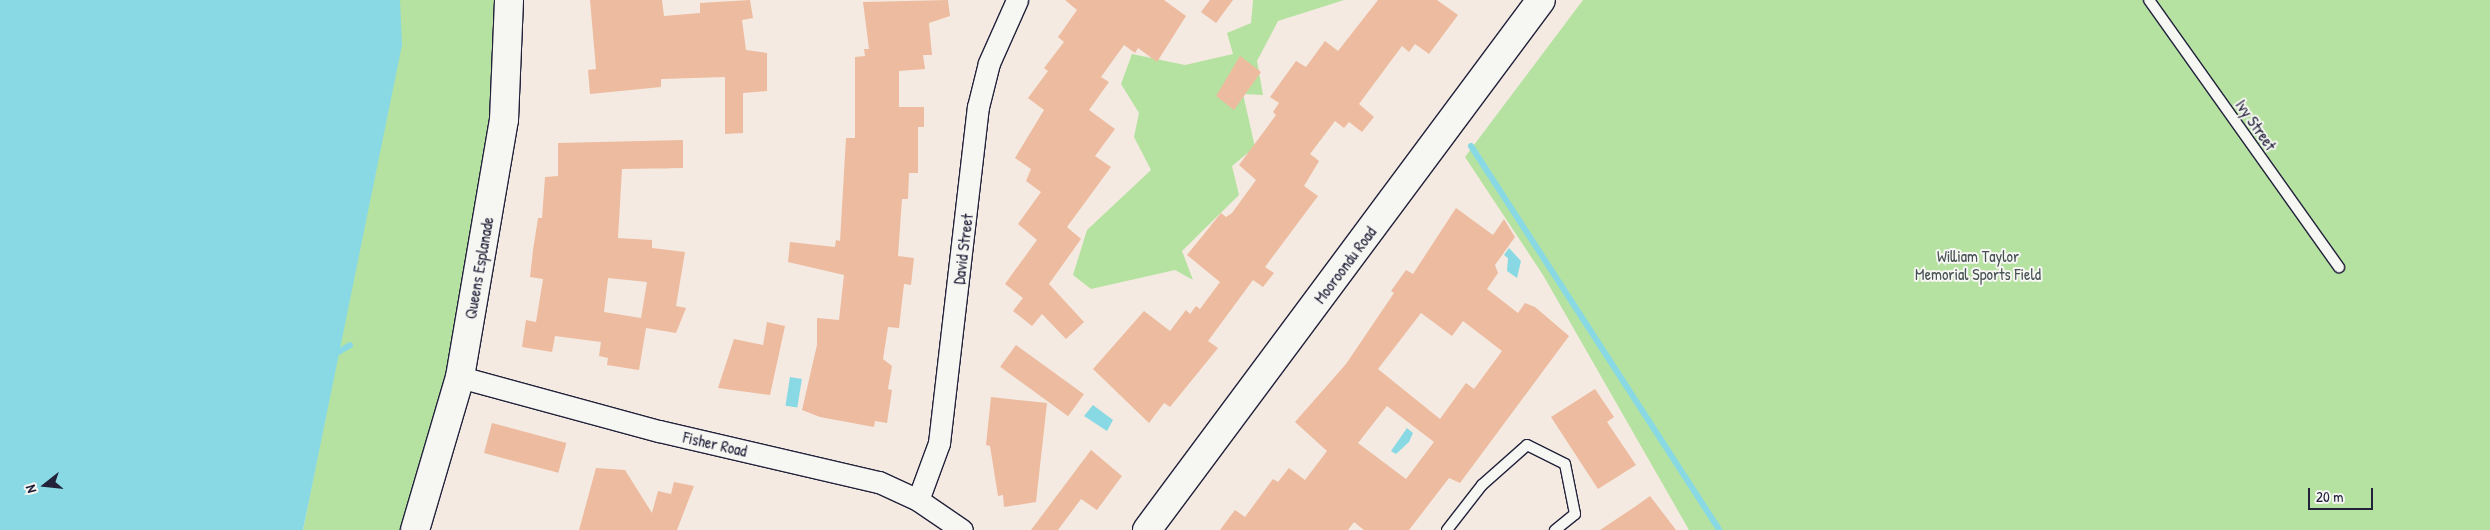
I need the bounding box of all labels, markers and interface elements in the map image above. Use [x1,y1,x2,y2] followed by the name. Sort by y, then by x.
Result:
[2232,96,2280,154] street label: Ivy Street
[949,213,977,285] street label: David Street
[461,215,497,321] street label: Queens Esplanade
[1310,223,1380,307] street label: Mooroondu Road
[1915,246,2041,284] park label: William Taylor Memorial Sports Field
[681,427,749,461] street label: Fisher Road
[20,460,70,510] north arrow
[2310,478,2375,510] scale bar
[20,483,40,495] text: N
[2316,486,2343,507] text: 20 m

